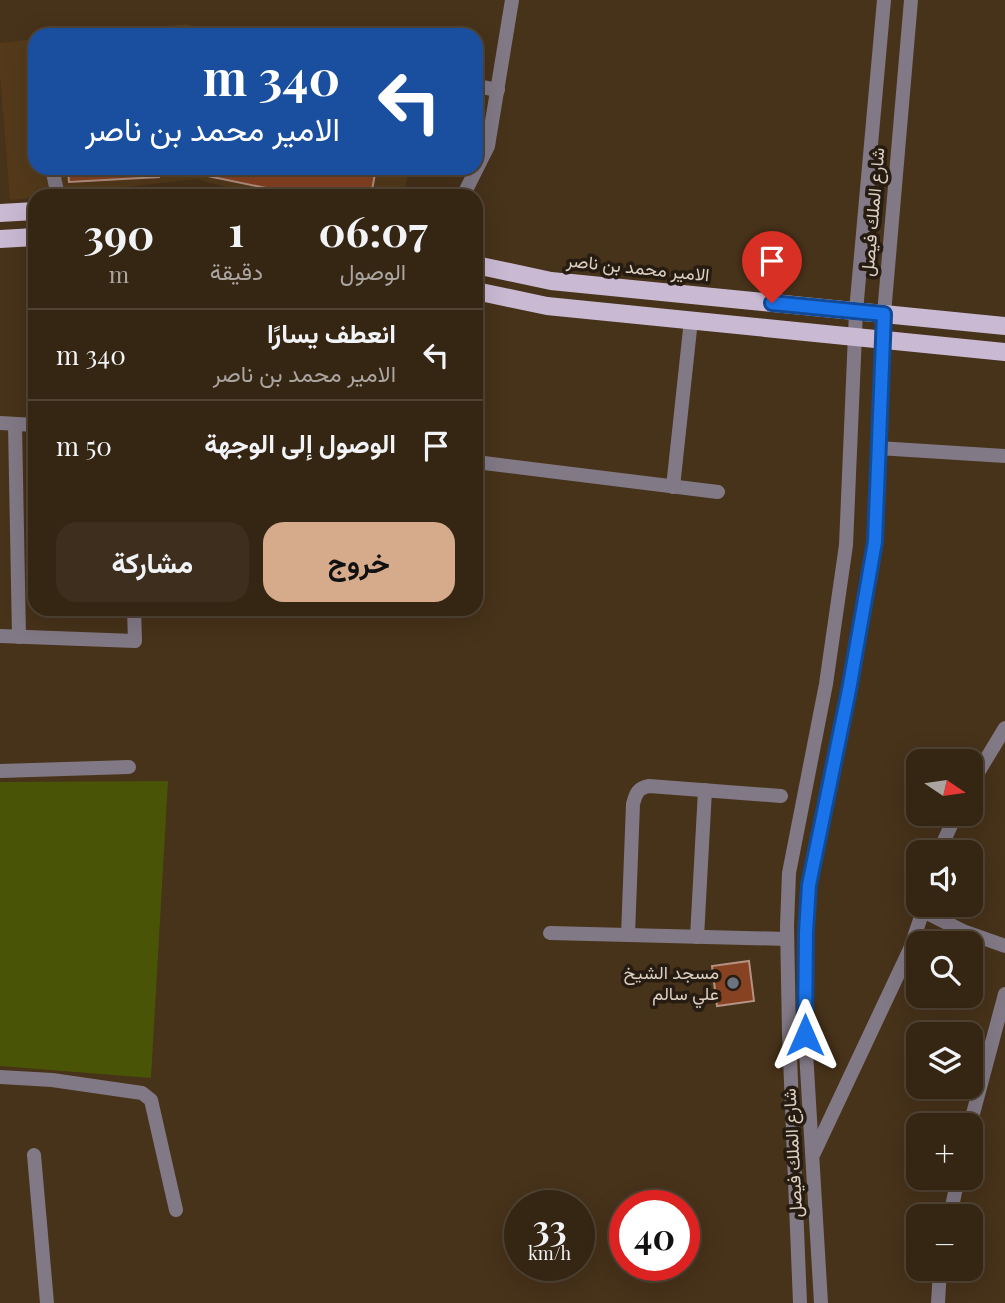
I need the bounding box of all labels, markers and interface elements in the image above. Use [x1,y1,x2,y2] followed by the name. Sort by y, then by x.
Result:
[203,43,340,108] text: 340 m
[364,56,455,147] icon: left
[85,106,340,149] text: الامير محمد بن ناصر
[854,146,891,277] street label: شارع الملك فيصل
[228,202,244,258] text: 1
[318,202,428,258] text: 06:07
[84,205,154,261] text: 390
[742,231,802,303] pin
[753,242,791,280] icon: arrive
[565,247,711,286] street label: الامير محمد بن ناصر
[210,255,263,286] text: دقيقة
[340,255,406,286] text: الوصول
[109,258,129,289] text: m
[267,315,396,350] text: انعطف يسارًا
[417,336,455,374] icon: left
[56,337,126,372] text: 340 m
[213,357,396,388] text: الامير محمد بن ناصر
[204,425,396,460] text: الوصول إلى الوجهة
[417,427,455,465] icon: arrive
[56,428,112,463] text: 50 m
[56,522,249,602] button: مشاركة
[263,522,455,602] button: خروج
[906,749,984,826] north arrow
[906,749,983,1281] map controls
[906,840,983,917] button: sound
[906,931,983,1008] button: search
[623,960,719,1009] place label: مسجد الشيخ علي سالم
[725,975,741,991] marker: مسجد الشيخ علي سالم
[768,998,842,1072] position arrow
[906,1022,983,1099] button: layers
[777,1088,808,1218] street label: شارع الملك فيصل
[906,1113,983,1190] button: +
[609,1190,700,1281] speed limit sign: 40
[532,1203,567,1250] text: 33
[906,1204,983,1281] button: −
[528,1241,571,1265] text: km/h

